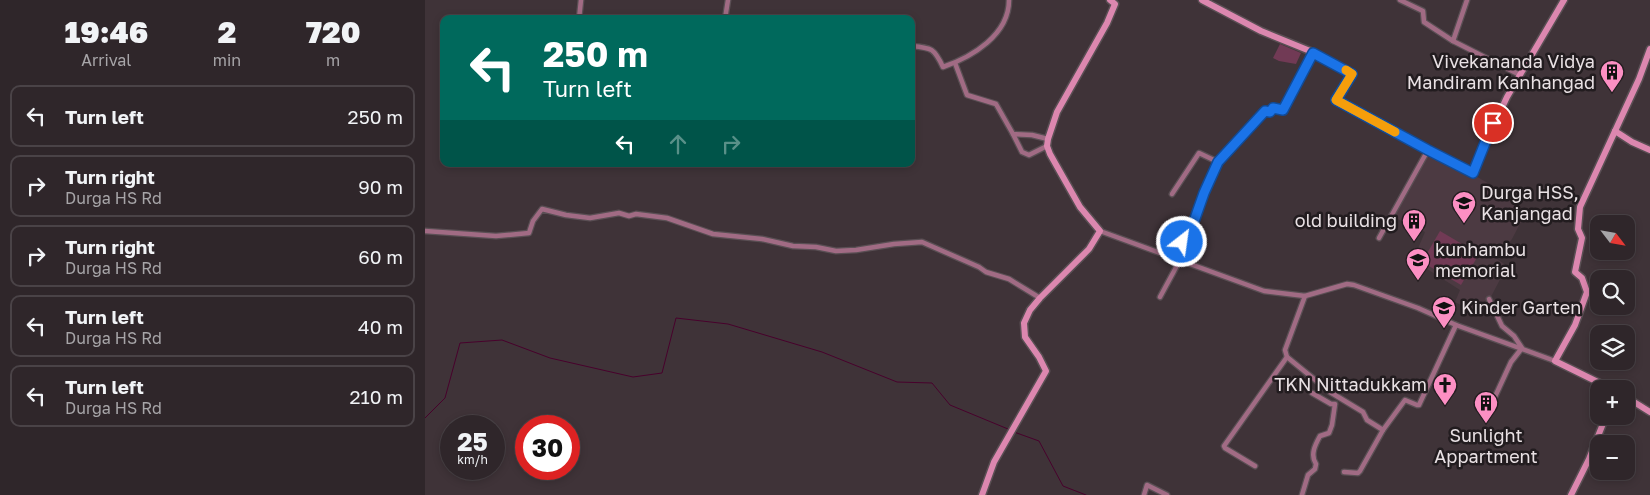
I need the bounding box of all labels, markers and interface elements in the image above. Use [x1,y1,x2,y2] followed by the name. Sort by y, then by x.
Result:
[65,14,148,50] text: 19:46
[218,14,236,50] text: 2
[306,14,360,50] text: 720
[543,33,648,75] text: 250 m
[460,35,525,100] icon: left
[81,50,131,70] text: Arrival
[213,50,241,70] text: min
[326,50,340,70] text: m
[1407,50,1595,93] place label: Vivekananda Vidya Mandiram Kanhangad
[1599,59,1625,93] building icon: Vivekananda Vidya Mandiram Kanhangad
[543,75,632,102] text: Turn left
[22,102,50,130] icon: left
[1472,102,1514,144] pin
[65,105,144,128] text: Turn left
[348,105,403,128] text: 250 m
[1479,109,1507,137] icon: arrive
[611,130,639,158] icon: left
[664,130,692,158] icon: ahead
[717,130,745,158] icon: right
[65,165,155,188] text: Turn right
[22,172,50,200] icon: right
[358,175,403,198] text: 90 m
[1481,181,1579,224] place label: Durga HSS, Kanjangad
[65,188,162,208] text: Durga HS Rd
[1451,190,1477,224] school or university icon: Durga HSS, Kanjangad
[1401,208,1427,242] building icon: old building
[1295,209,1397,231] place label: old building
[1155,215,1207,267] position arrow
[1590,215,1635,260] north arrow
[1590,215,1635,480] map controls
[65,235,155,258] text: Turn right
[1435,238,1526,281] place label: kunhambu memorial
[22,242,50,270] icon: right
[358,245,403,268] text: 60 m
[1405,247,1431,281] school or university icon: kunhambu memorial
[65,258,162,278] text: Durga HS Rd
[1590,270,1635,315] button: search
[1431,295,1457,329] school or university icon: Kinder Garten
[1461,296,1581,318] place label: Kinder Garten
[65,305,144,328] text: Turn left
[22,312,50,340] icon: left
[358,315,403,338] text: 40 m
[1590,325,1635,370] button: layers
[65,328,162,348] text: Durga HS Rd
[1432,372,1458,406] church icon: TKN Nittadukkam
[1274,373,1427,395] place label: TKN Nittadukkam
[65,375,144,398] text: Turn left
[1590,380,1635,425] button: +
[22,382,50,410] icon: left
[349,385,403,408] text: 210 m
[1473,390,1499,424] building icon: Sunlight Appartment
[65,398,162,418] text: Durga HS Rd
[515,415,580,480] speed limit sign: 30
[1434,424,1538,467] place label: Sunlight Appartment
[457,426,488,457] text: 25
[1590,435,1635,480] button: −
[457,452,488,467] text: km/h

